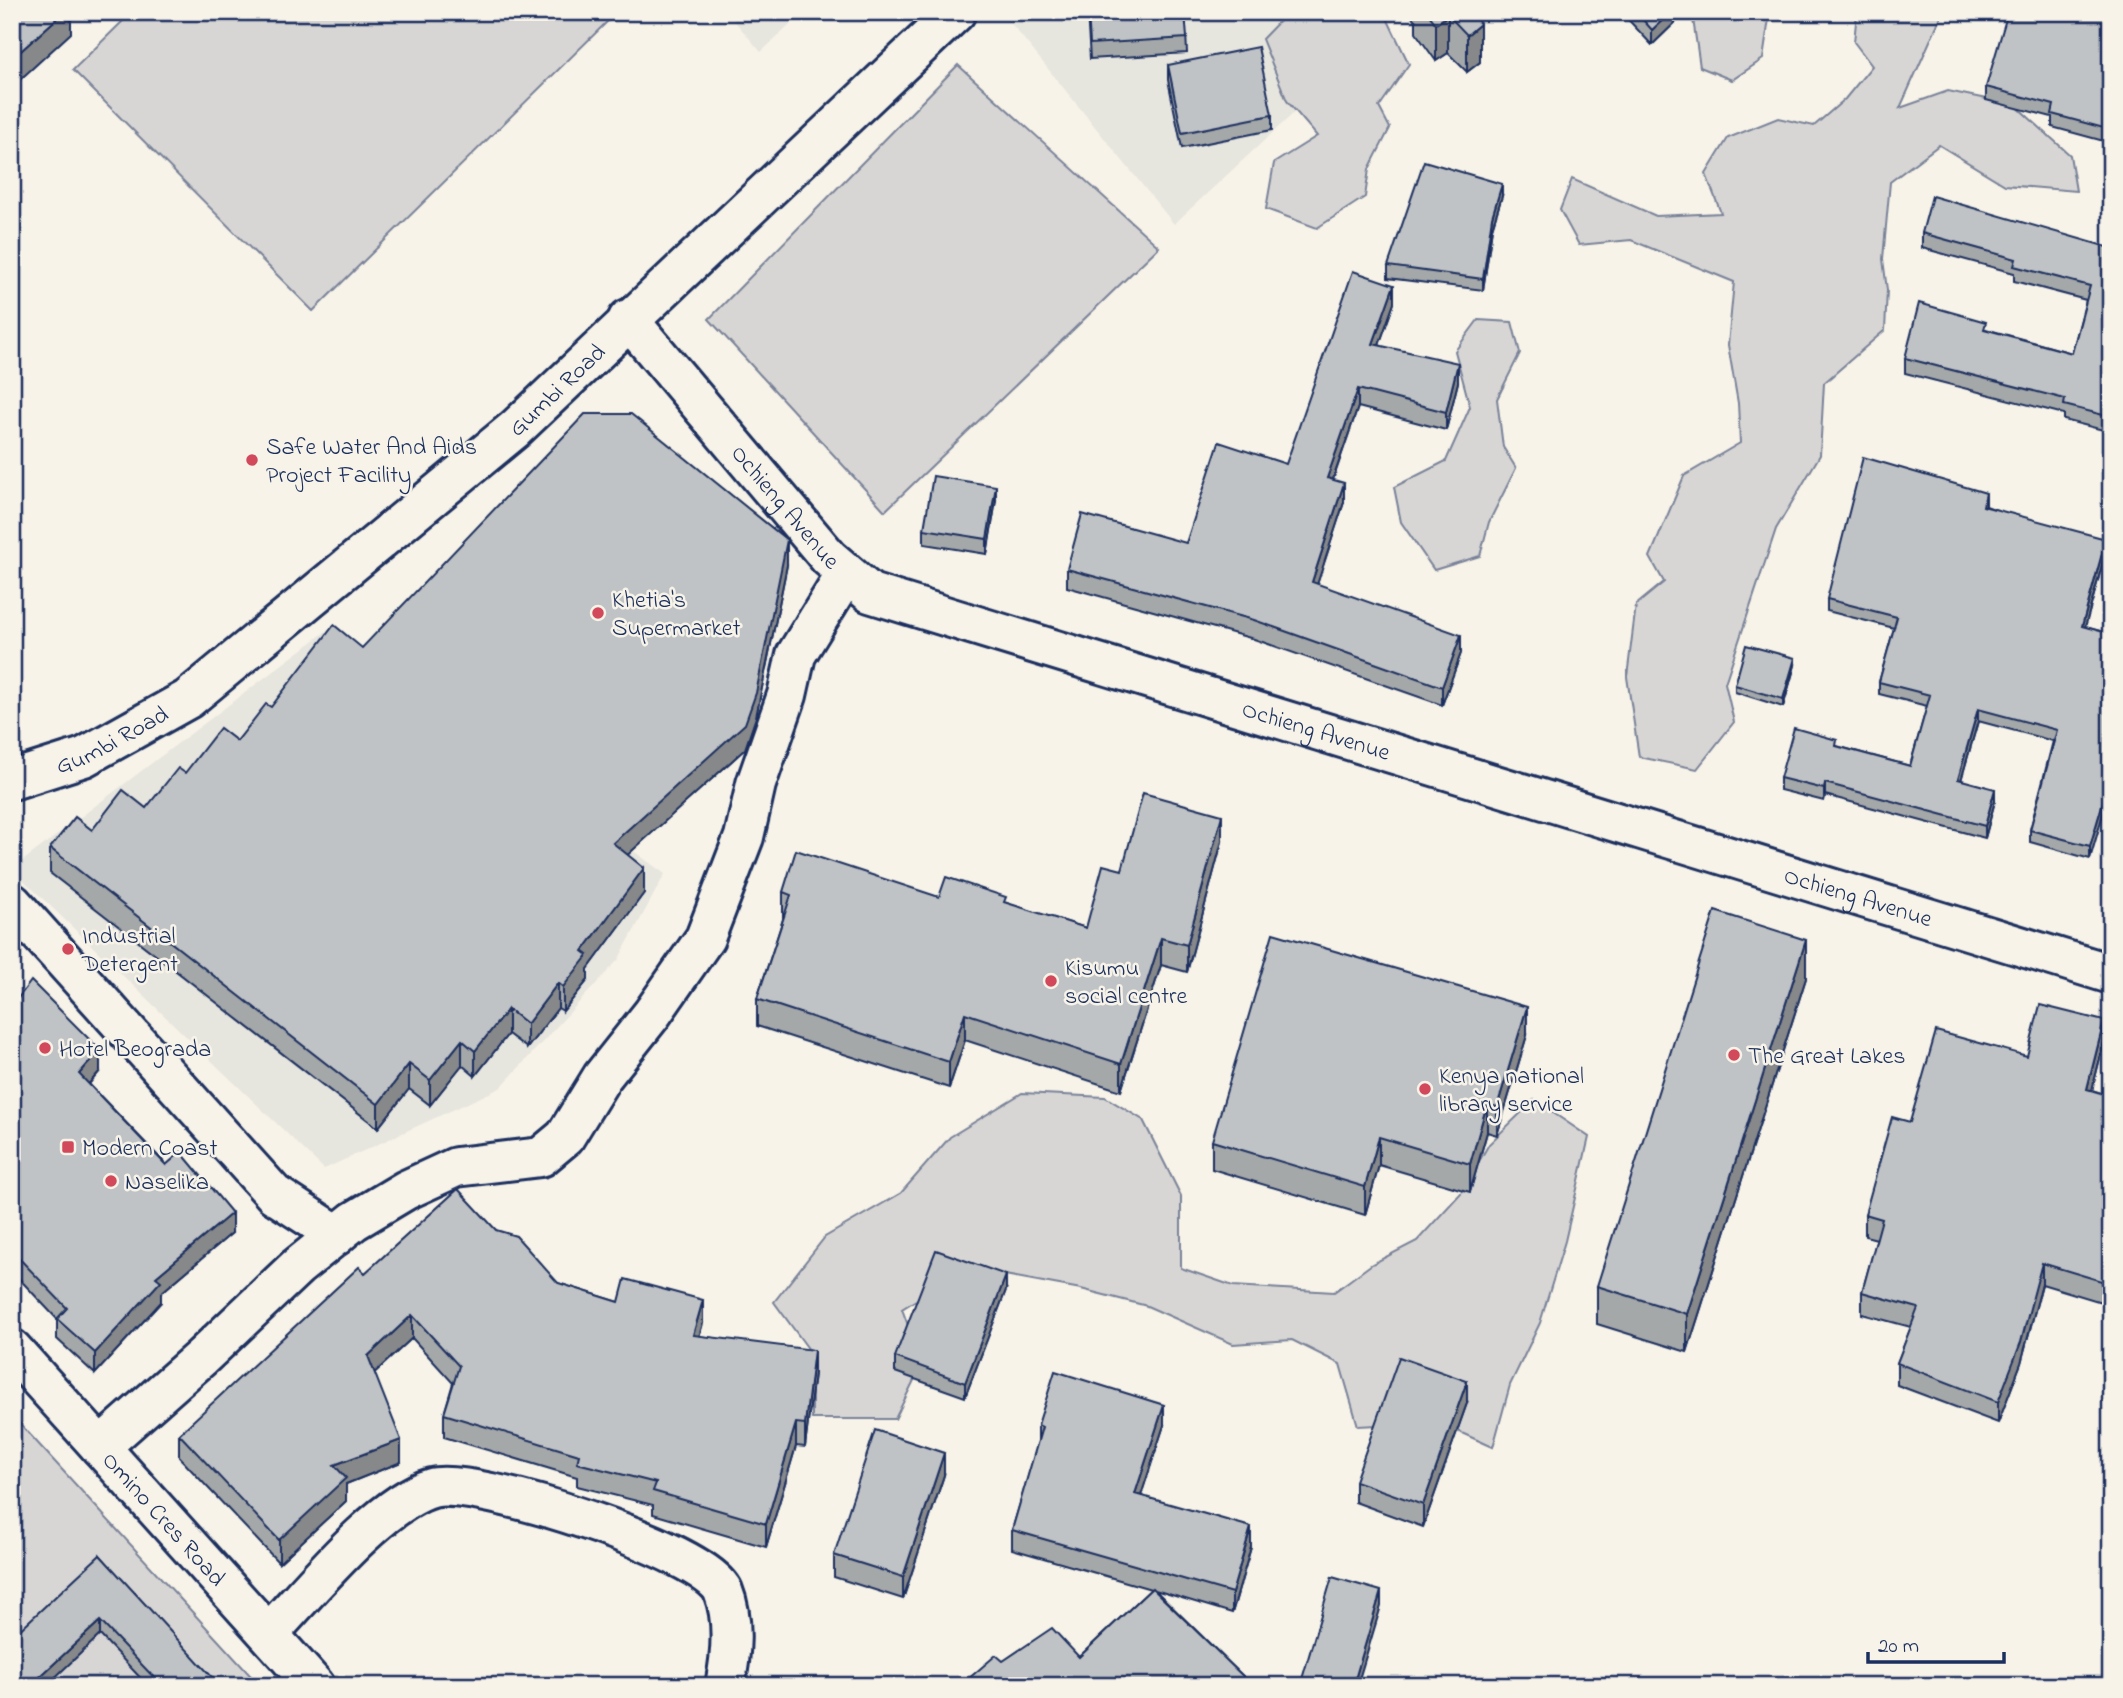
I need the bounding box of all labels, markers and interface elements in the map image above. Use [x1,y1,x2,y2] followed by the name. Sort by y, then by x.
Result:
[502,336,615,446] street label: Gumbi Road
[266,431,477,495] place label: Safe Water And Aids Project Facility
[721,438,846,579] street label: Ochieng Avenue
[244,452,260,468] marker: Safe Water And Aids Project Facility
[612,584,741,647] place label: Khetia's Supermarket
[590,605,606,621] marker: Khetia's Supermarket
[1237,693,1394,772] street label: Ochieng Avenue
[52,698,176,785] street label: Gumbi Road
[1779,860,1936,938] street label: Ochieng Avenue
[81,920,178,983] place label: Industrial Detergent
[60,941,76,957] marker: Industrial Detergent
[1065,952,1187,1015] place label: Kisumu social centre
[1043,973,1059,989] marker: Kisumu social centre
[59,1033,211,1068] place label: Hotel Beograda
[37,1040,53,1056] marker: Hotel Beograda
[1748,1040,1906,1075] place label: The Great Lakes
[1726,1047,1742,1063] marker: The Great Lakes
[1439,1060,1584,1124] place label: Kenya national library service
[1417,1081,1433,1097] marker: Kenya national library service
[82,1132,217,1167] place label: Modern Coast
[60,1139,76,1155] marker: Modern Coast
[125,1166,209,1201] place label: Naselika
[103,1173,119,1189] marker: Naselika
[92,1445,233,1596] street label: Omino Cres Road
[1868,1621,2004,1665] scale bar
[1878,1632,1919,1662] text: 20 m

